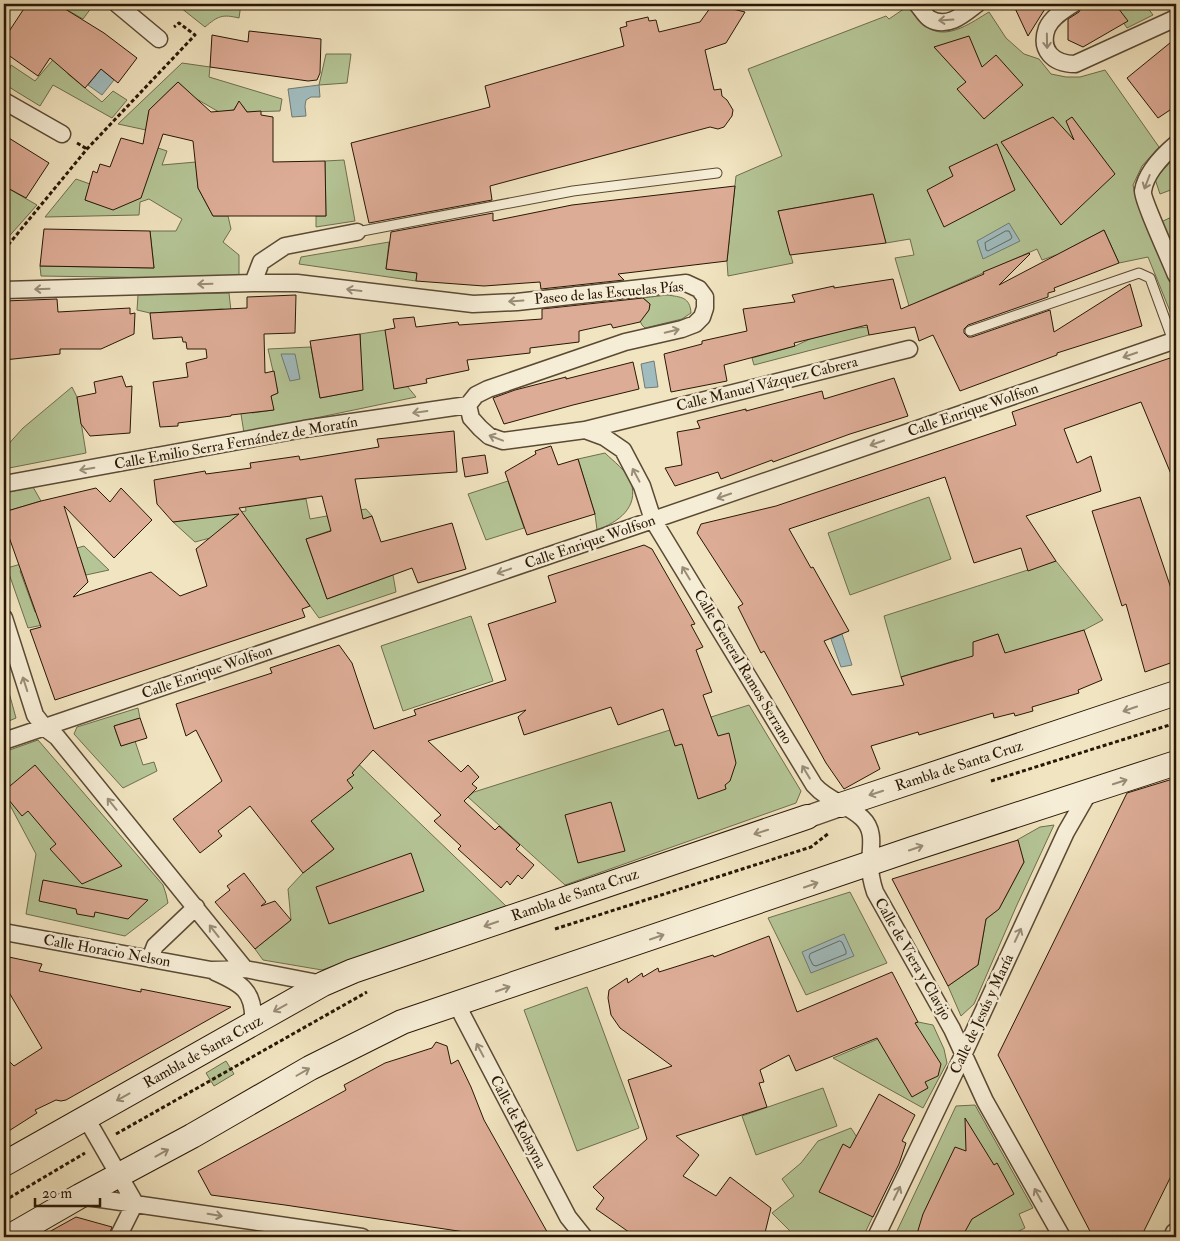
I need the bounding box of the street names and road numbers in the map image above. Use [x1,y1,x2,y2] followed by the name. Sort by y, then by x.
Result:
[534,277,684,309] street label: Paseo de las Escuelas Pías
[674,352,861,416] street label: Calle Manuel Vázquez Cabrera
[905,379,1041,441] street label: Calle Enrique Wolfson
[113,412,360,474] street label: Calle Emilio Serra Fernández de Moratín
[522,511,658,573] street label: Calle Enrique Wolfson
[689,586,797,748] street label: Calle General Ramos Serrano
[139,641,275,703] street label: Calle Enrique Wolfson
[893,736,1025,796] street label: Rambla de Santa Cruz
[509,864,641,926] street label: Rambla de Santa Cruz
[870,894,956,1024] street label: Calle de Viera y Clavijo
[42,930,172,972] street label: Calle Horacio Nelson
[946,950,1019,1077] street label: Calle de Jesús y María
[140,1011,266,1093] street label: Rambla de Santa Cruz
[486,1072,551,1173] street label: Calle de Robayna

